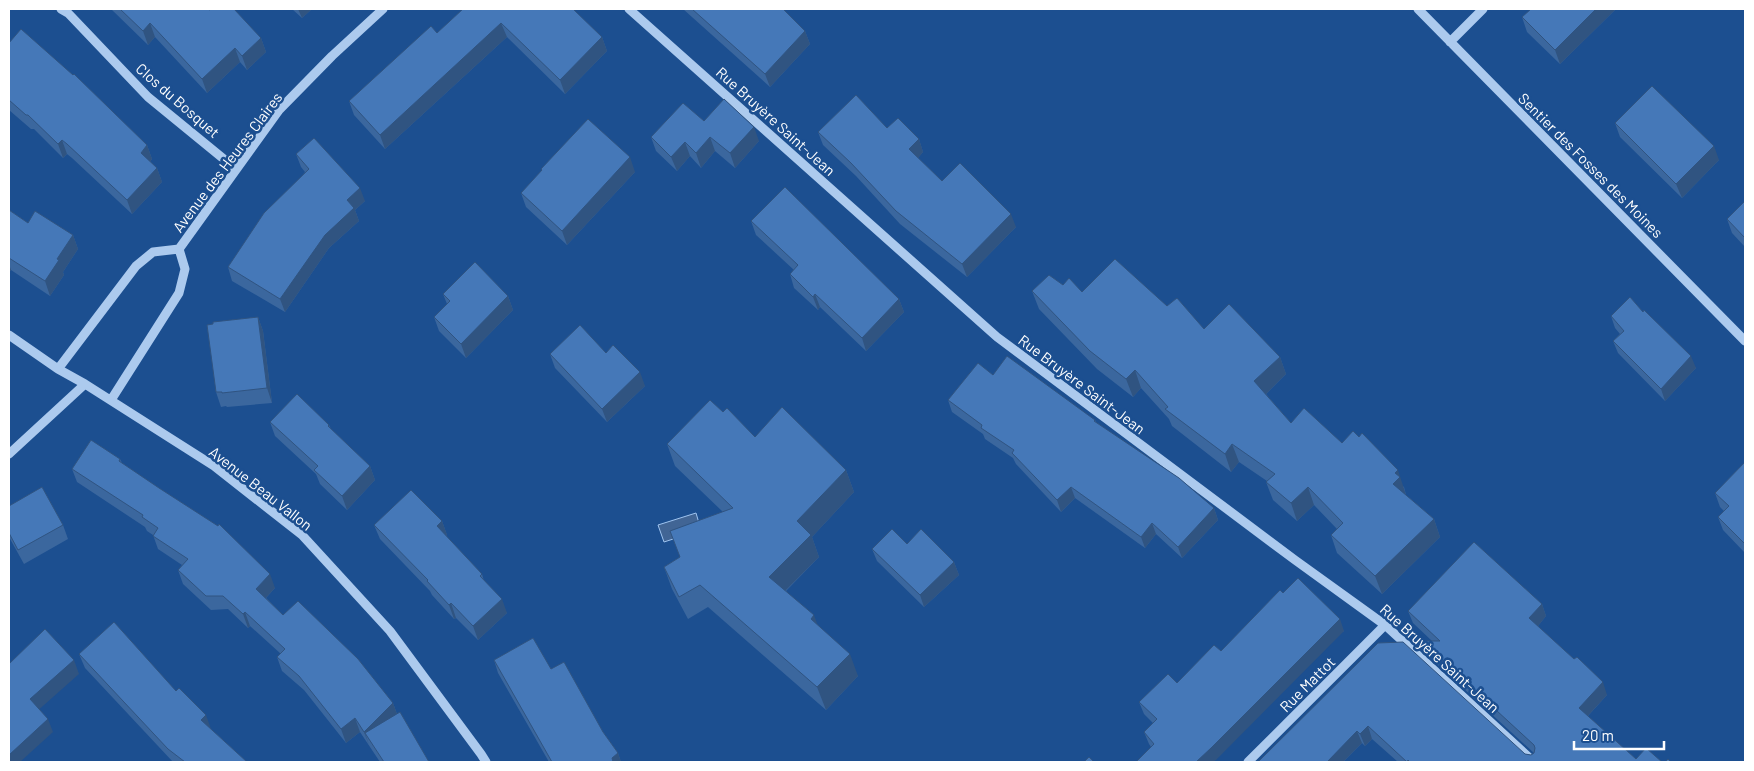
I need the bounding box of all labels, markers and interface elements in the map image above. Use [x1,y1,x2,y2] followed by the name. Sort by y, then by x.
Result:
[133,59,223,141] street label: Clos du Bosquet
[713,63,839,179] street label: Rue Bruyère Saint-Jean
[168,88,286,236] street label: Avenue des Heures Claires
[1515,89,1667,241] street label: Sentier des Fosses des Moines
[1015,330,1149,438] street label: Rue Bruyère Saint-Jean
[206,442,316,534] street label: Avenue Beau Vallon
[1377,600,1503,716] street label: Rue Bruyère Saint-Jean
[1276,653,1338,715] street label: Rue Mattot
[1574,718,1664,750] scale bar
[1582,726,1614,744] text: 20 m

